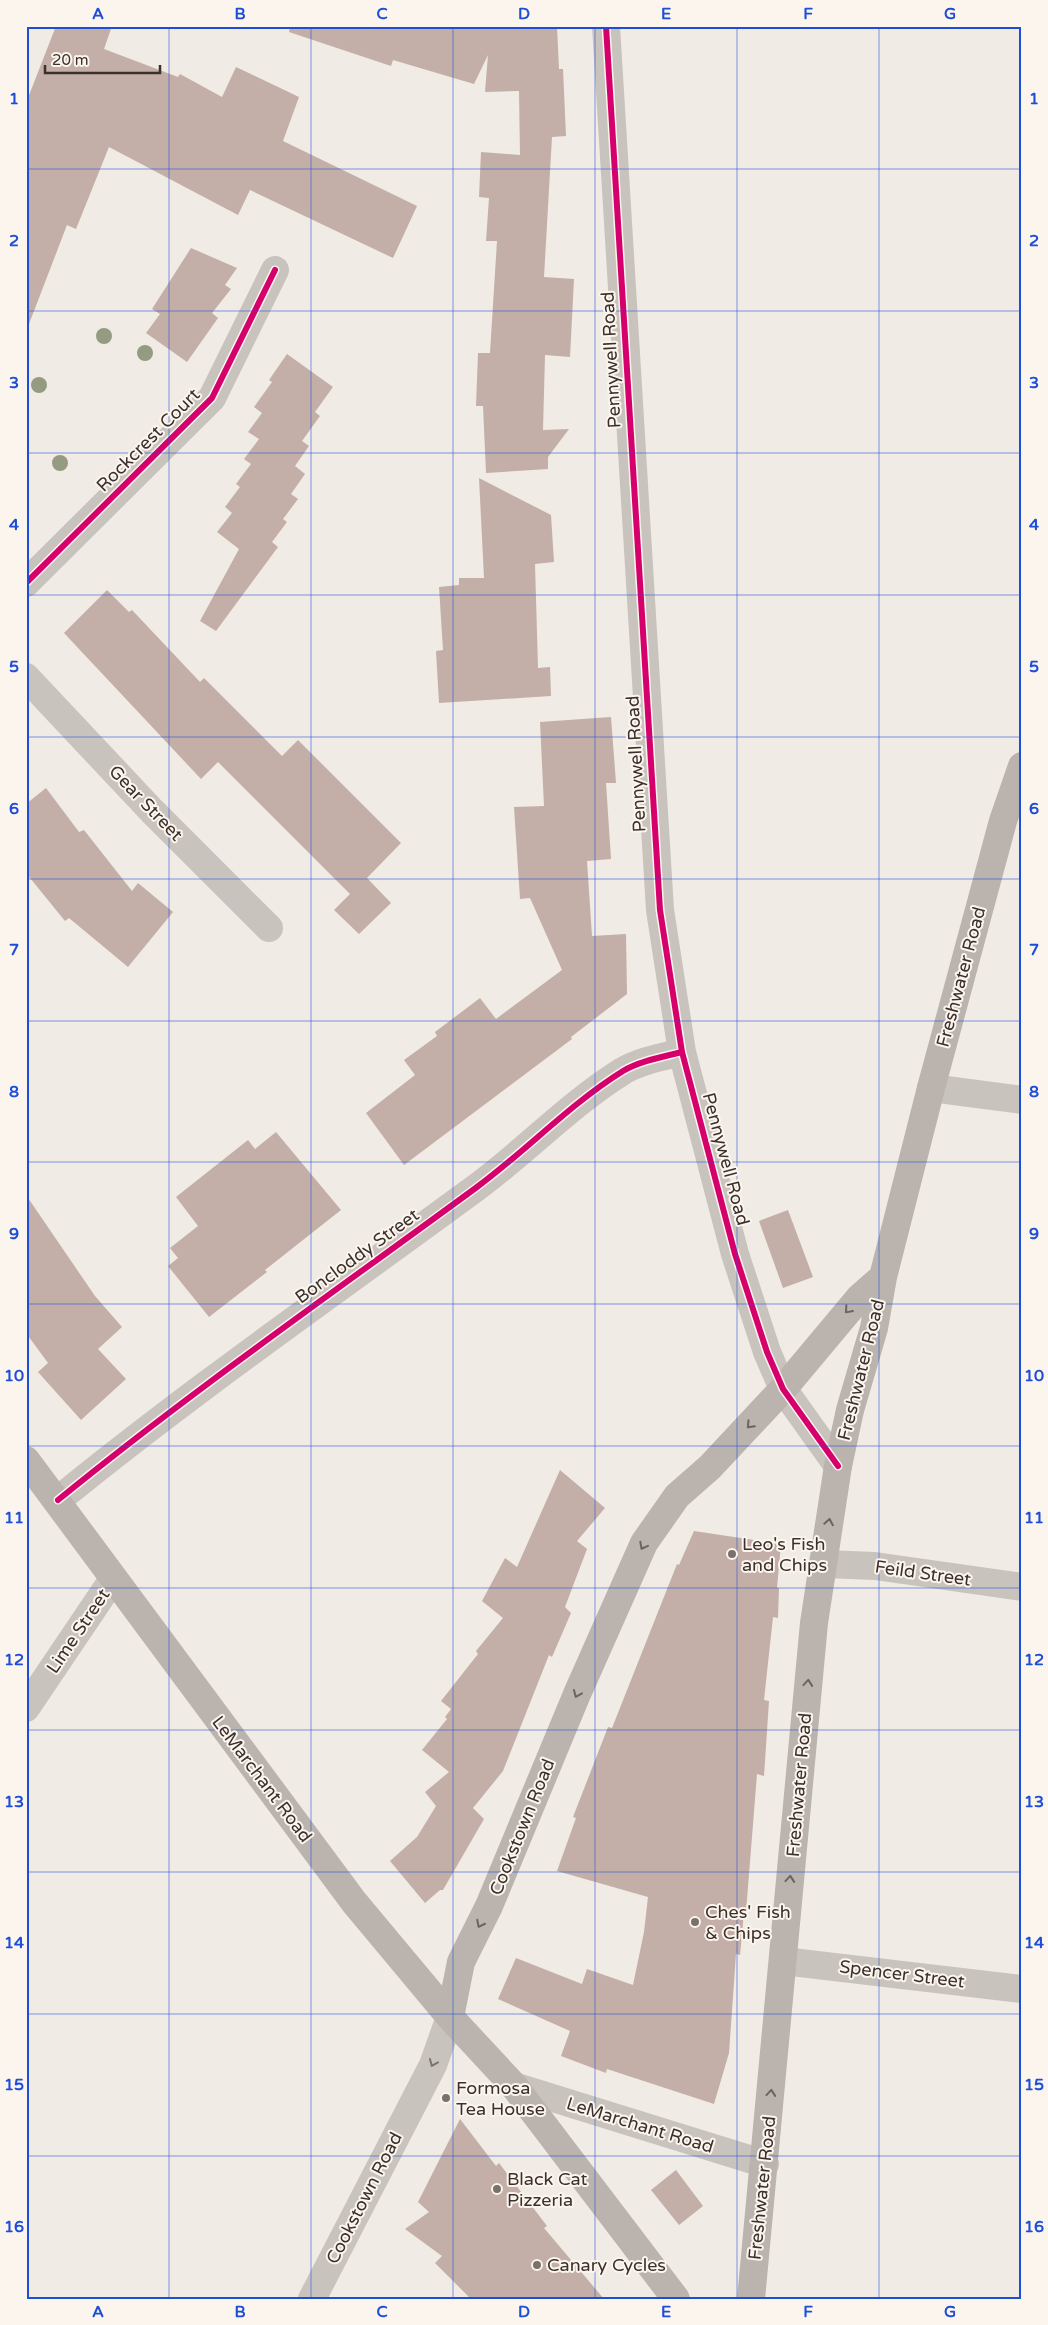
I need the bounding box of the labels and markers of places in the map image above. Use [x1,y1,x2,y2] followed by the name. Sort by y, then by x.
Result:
[742,1533,827,1576] place label: Leo's Fish and Chips
[726,1548,738,1560] marker: Leo's Fish and Chips
[705,1901,791,1944] place label: Ches' Fish & Chips
[689,1916,701,1928] marker: Ches' Fish & Chips
[456,2077,545,2120] place label: Formosa Tea House
[440,2092,452,2104] marker: Formosa Tea House
[507,2168,587,2211] place label: Black Cat Pizzeria
[491,2183,503,2195] marker: Black Cat Pizzeria
[547,2254,666,2276] place label: Canary Cycles
[531,2259,543,2271] marker: Canary Cycles

